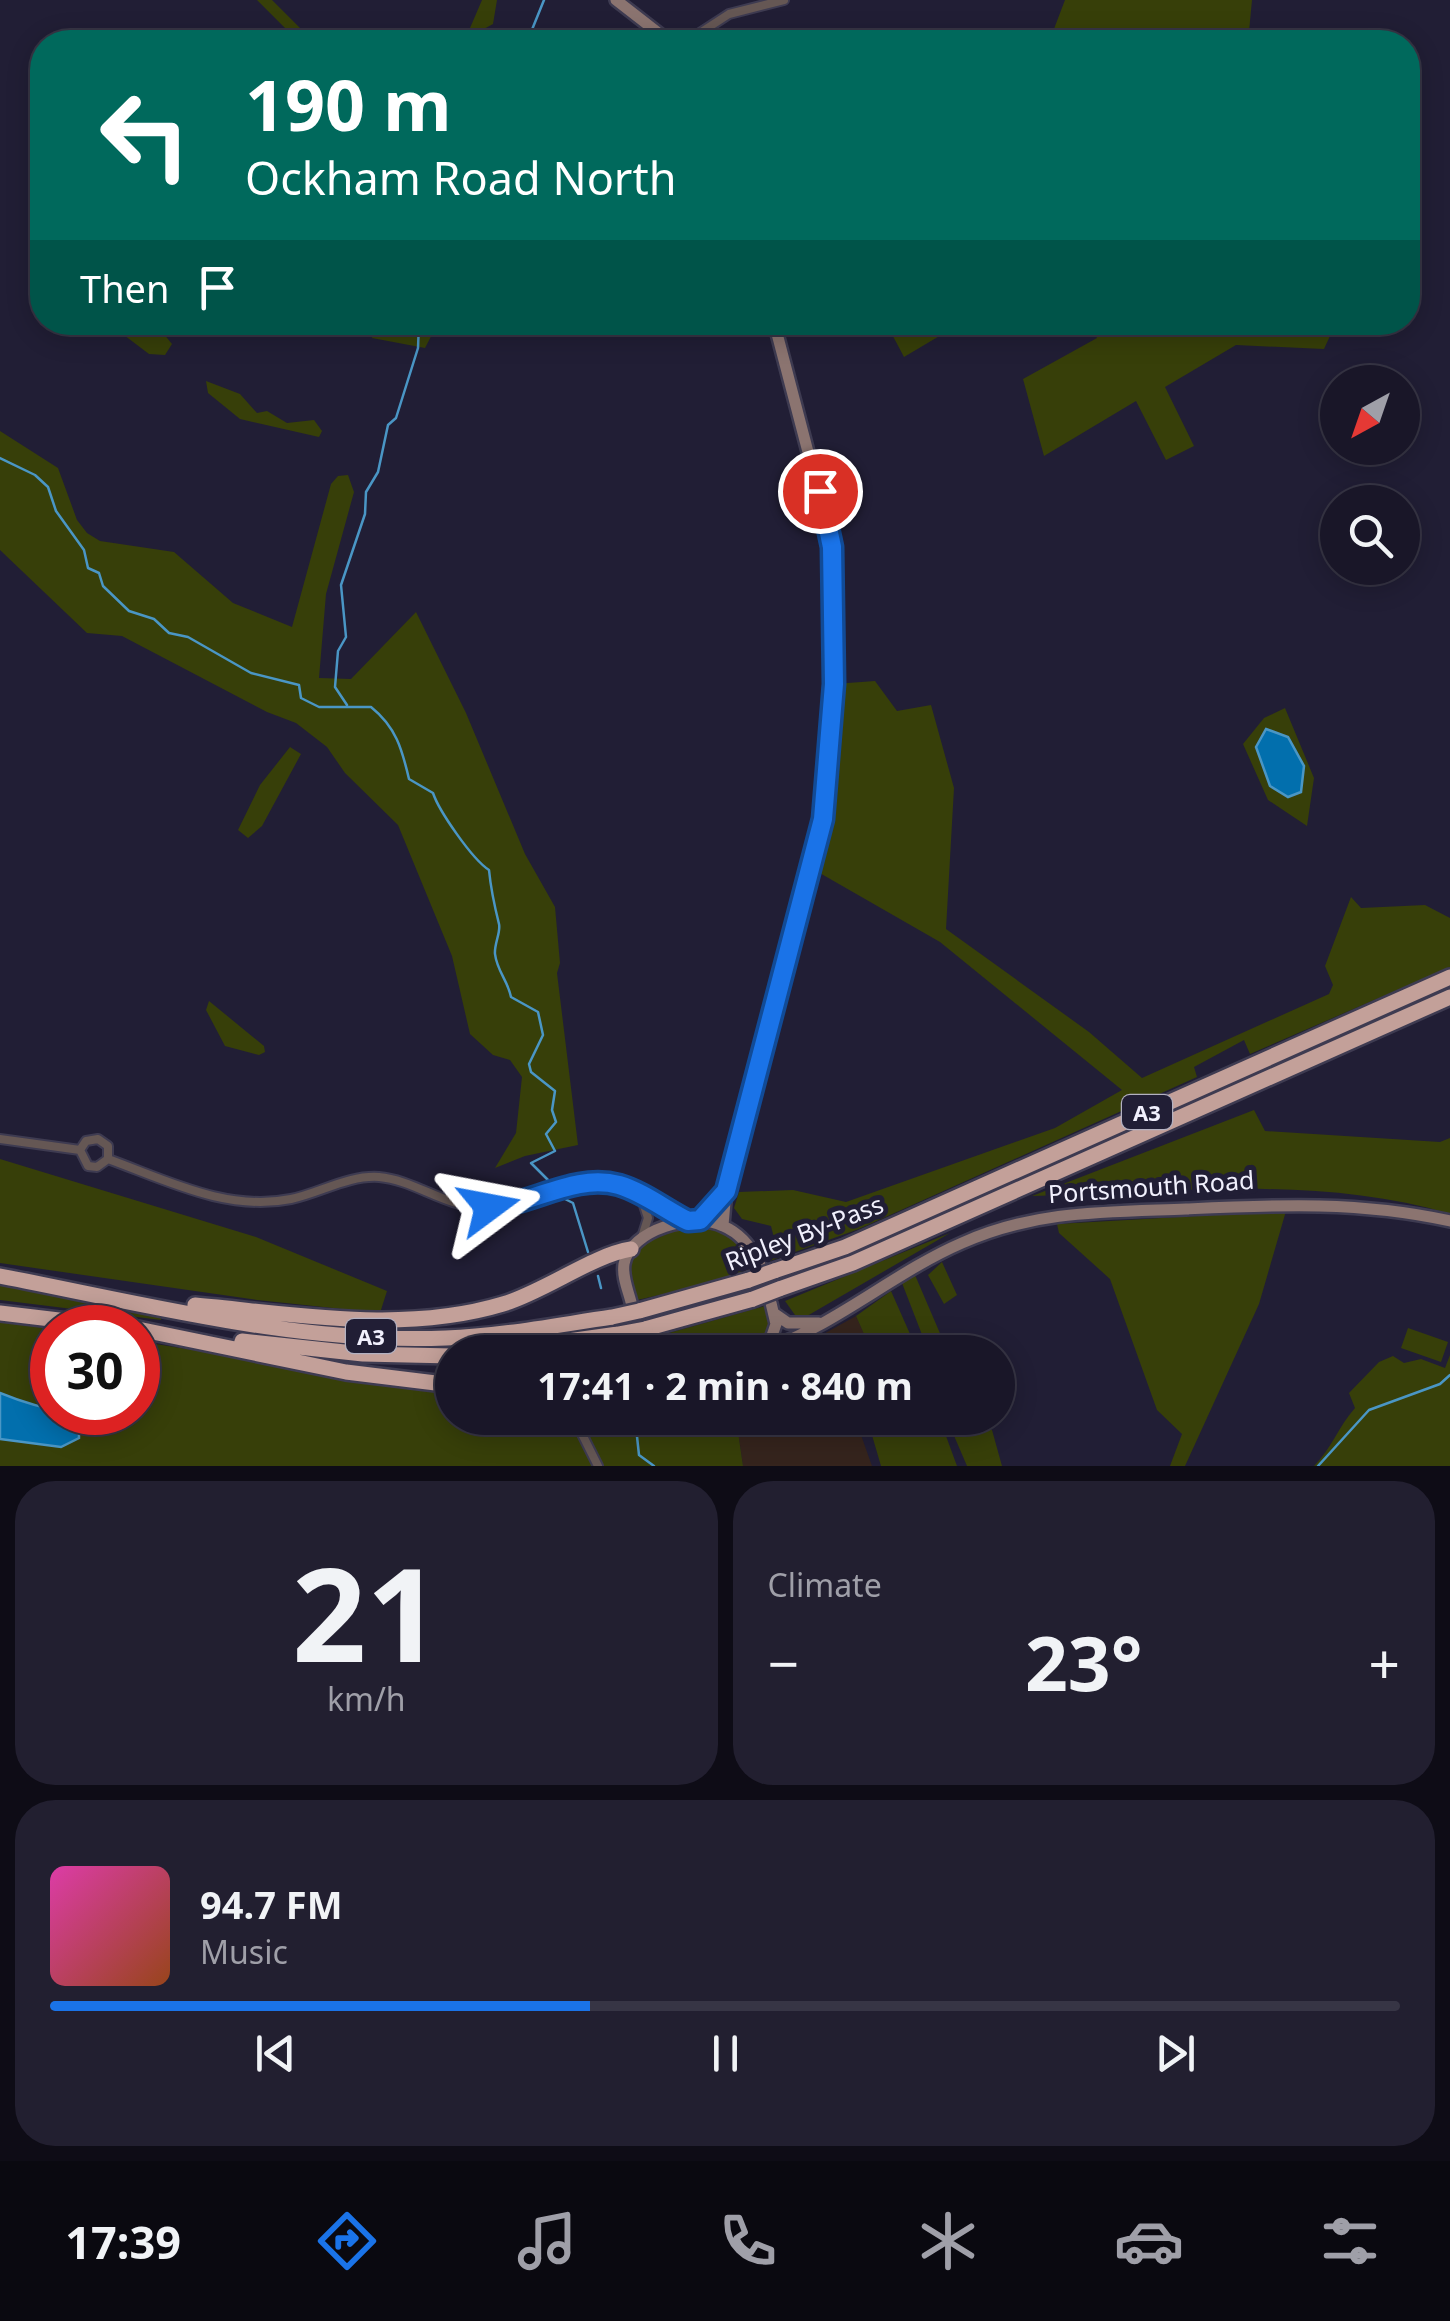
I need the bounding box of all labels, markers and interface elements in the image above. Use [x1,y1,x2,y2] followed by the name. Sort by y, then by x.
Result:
[245,56,452,152] text: 190 m
[80,70,210,200] icon: left
[245,147,677,208] text: Ockham Road North
[190,260,245,315] icon: arrive
[80,262,170,314] text: Then
[1320,365,1420,465] north arrow
[1320,365,1420,585] map controls
[778,449,863,534] pin
[793,464,848,519] icon: arrive
[1320,485,1420,585] button: search
[1122,1095,1172,1129] road number: A3
[437,1155,541,1259] position arrow
[1047,1162,1255,1210] street label: Portsmouth Road
[720,1186,888,1278] street label: Ripley By-Pass
[30,1305,160,1435] speed limit sign: 30
[346,1319,396,1353] road number: A3
[537,1359,913,1411] text: 17:41 · 2 min · 840 m
[292,1523,441,1700] text: 21
[768,1563,882,1606] text: Climate
[1025,1611,1143,1713] text: 23°
[768,1625,799,1700] text: −
[1369,1625,1400,1700] text: +
[327,1677,406,1720] text: km/h
[200,1878,342,1930] text: 94.7 FM
[200,1930,288,1973] text: Music
[248,2026,303,2081] icon: previous
[698,2026,753,2081] icon: pause
[1148,2026,1203,2081] icon: next
[312,2206,382,2276] icon: directions
[512,2206,582,2276] icon: music
[713,2206,783,2276] icon: phone
[913,2206,983,2276] icon: climate
[1114,2206,1184,2276] icon: car
[1315,2206,1385,2276] icon: filters
[65,2211,181,2272] text: 17:39

